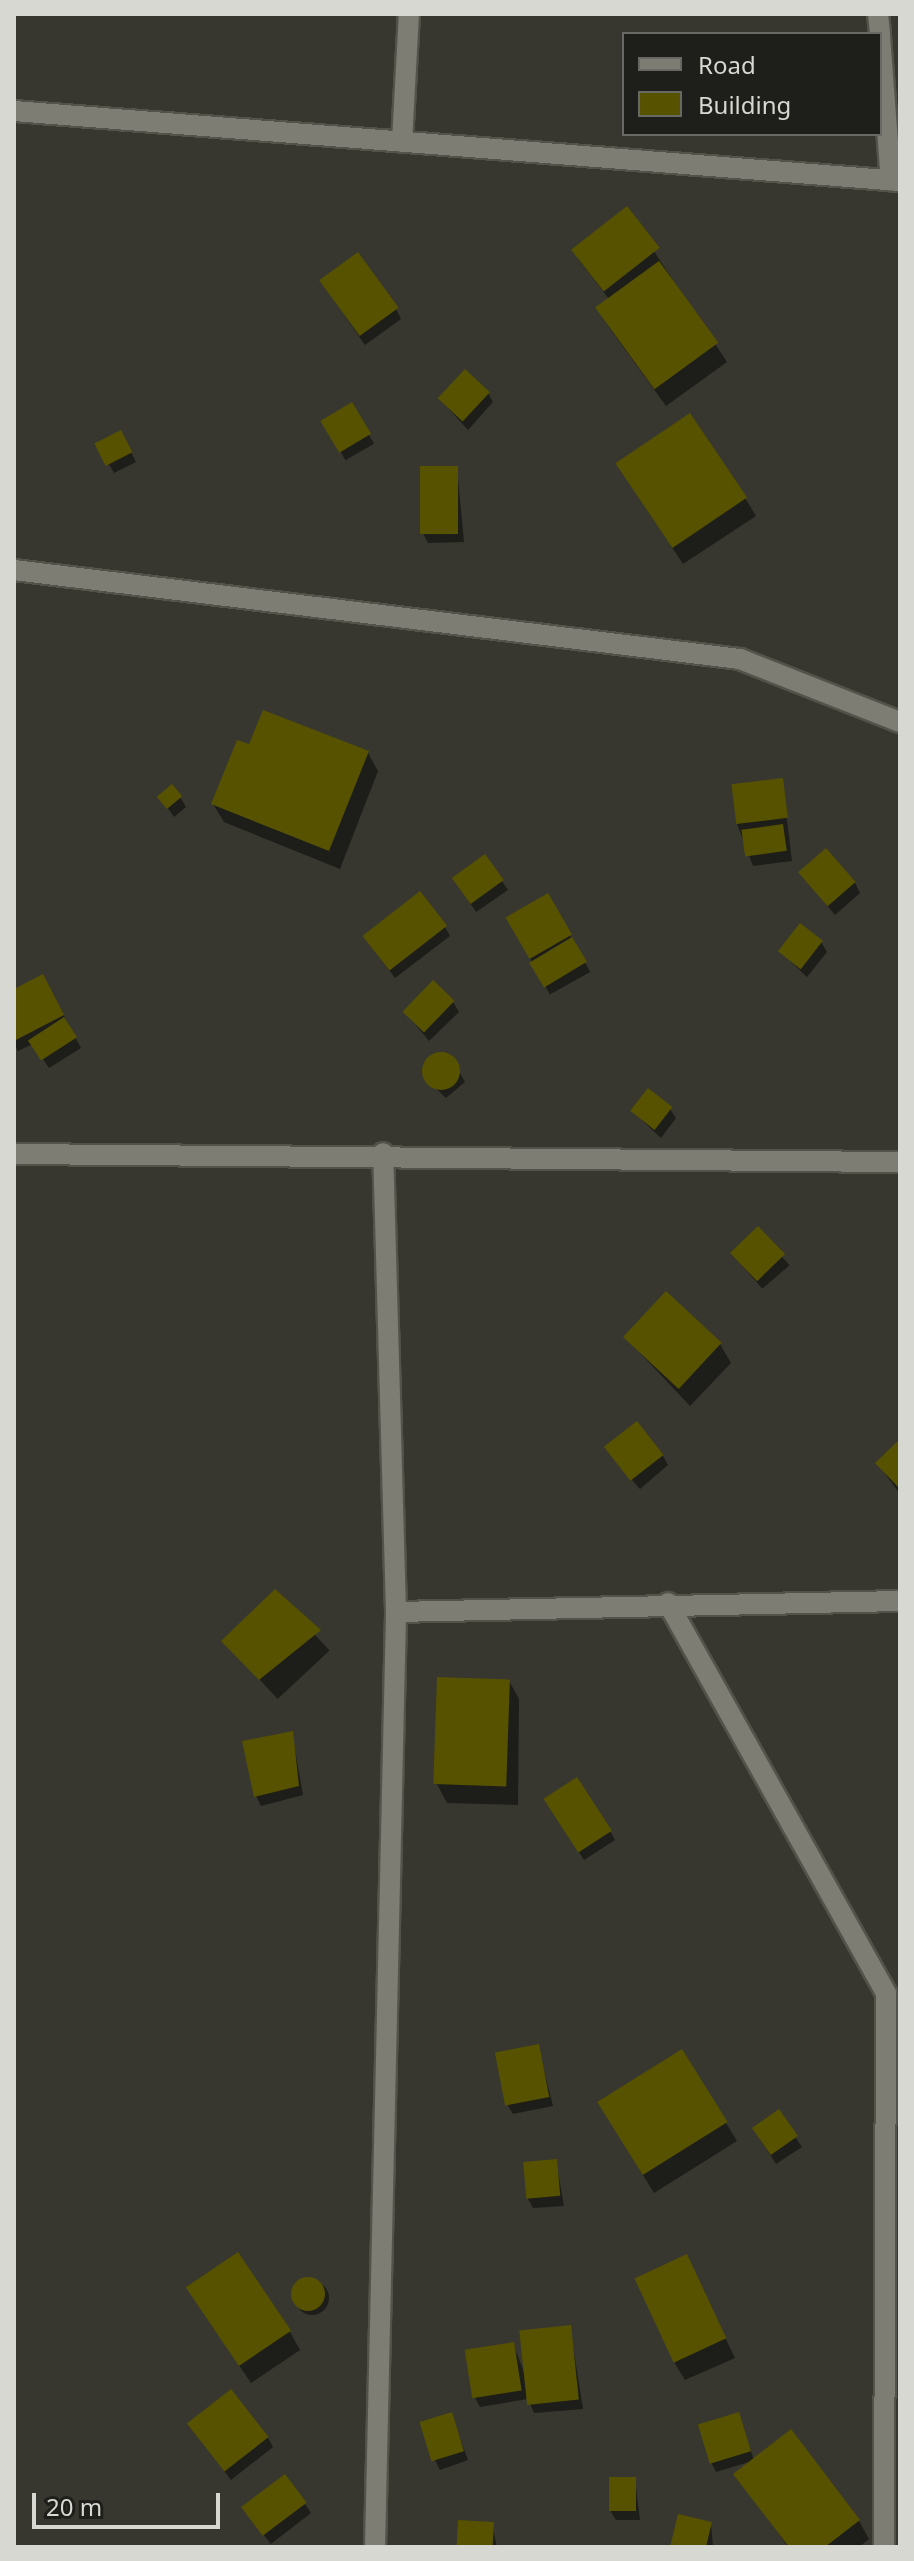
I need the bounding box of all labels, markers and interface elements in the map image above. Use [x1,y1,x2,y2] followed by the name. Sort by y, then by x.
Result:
[622,32,882,136] legend
[698,48,756,81] text: Road
[698,88,791,121] text: Building
[36,2477,224,2527] scale bar
[46,2490,102,2523] text: 20 m

